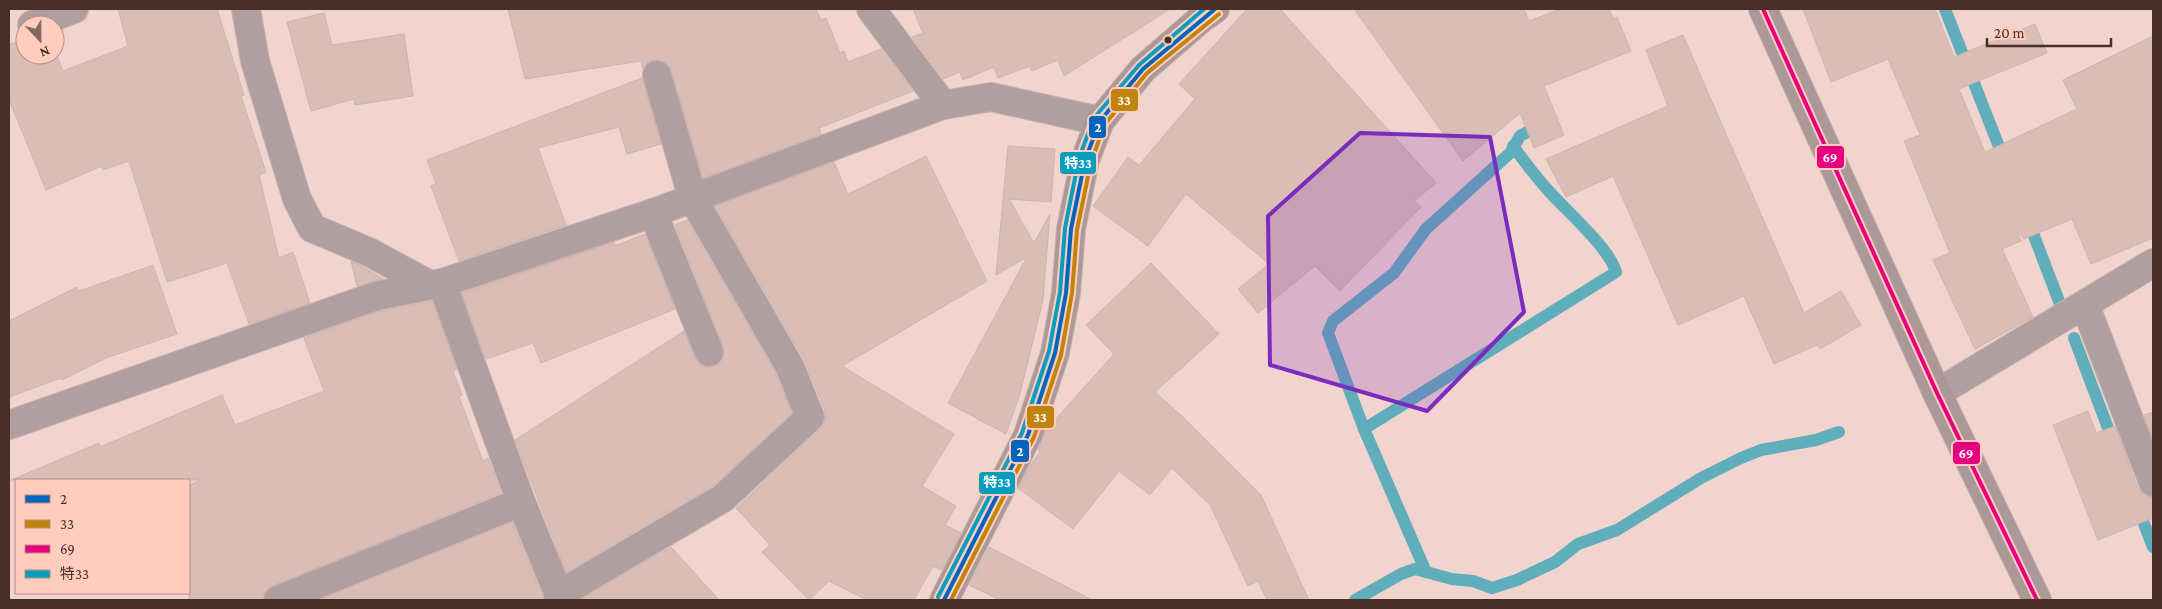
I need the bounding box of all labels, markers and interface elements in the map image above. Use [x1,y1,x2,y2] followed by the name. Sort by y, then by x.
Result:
[15,15,65,65] north arrow
[1987,15,2111,47] scale bar
[1994,25,2025,41] text: 20 m
[1163,35,1173,45] unlabelled marker
[37,43,52,61] text: N
[1110,88,1139,112] line badge: 33
[1117,92,1131,108] text: 33
[1088,115,1107,139] line badge: 2
[1094,119,1102,135] text: 2
[1816,145,1845,169] line badge: 69
[1823,149,1837,165] text: 69
[1059,151,1097,175] line badge: 特33
[1064,155,1092,171] text: 特33
[1026,405,1055,429] line badge: 33
[1033,409,1047,425] text: 33
[1010,439,1030,463] line badge: 2
[1952,441,1981,465] line badge: 69
[1016,443,1024,459] text: 2
[1959,445,1973,461] text: 69
[978,471,1016,495] line badge: 特33
[983,474,1011,490] text: 特33
[15,479,190,594] legend
[60,491,67,507] text: 2
[60,516,74,532] text: 33
[60,541,75,557] text: 69
[60,566,89,582] text: 特33

